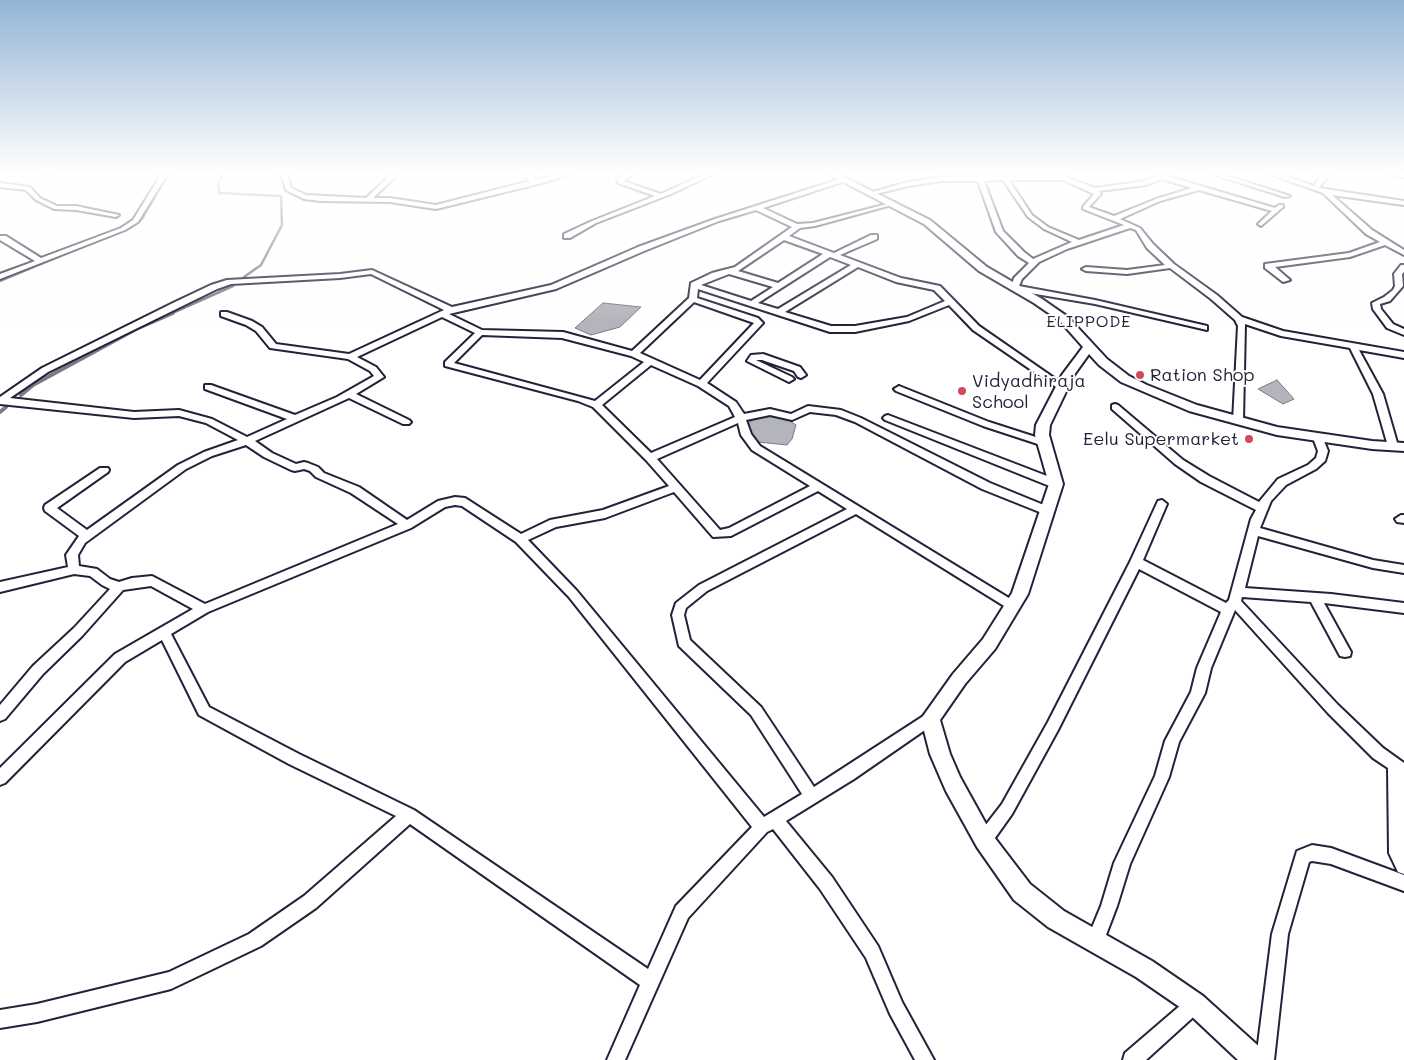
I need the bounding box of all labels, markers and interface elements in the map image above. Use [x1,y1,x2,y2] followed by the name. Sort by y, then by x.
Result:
[1046,312,1132,332] district label: ELIPPODE
[1150,364,1255,386] place label: Ration Shop
[1134,369,1146,381] marker: Ration Shop
[972,370,1086,412] place label: Vidyadhiraja School
[956,385,968,397] marker: Vidyadhiraja School
[1083,428,1239,450] place label: Eelu Supermarket
[1243,433,1255,445] marker: Eelu Supermarket

